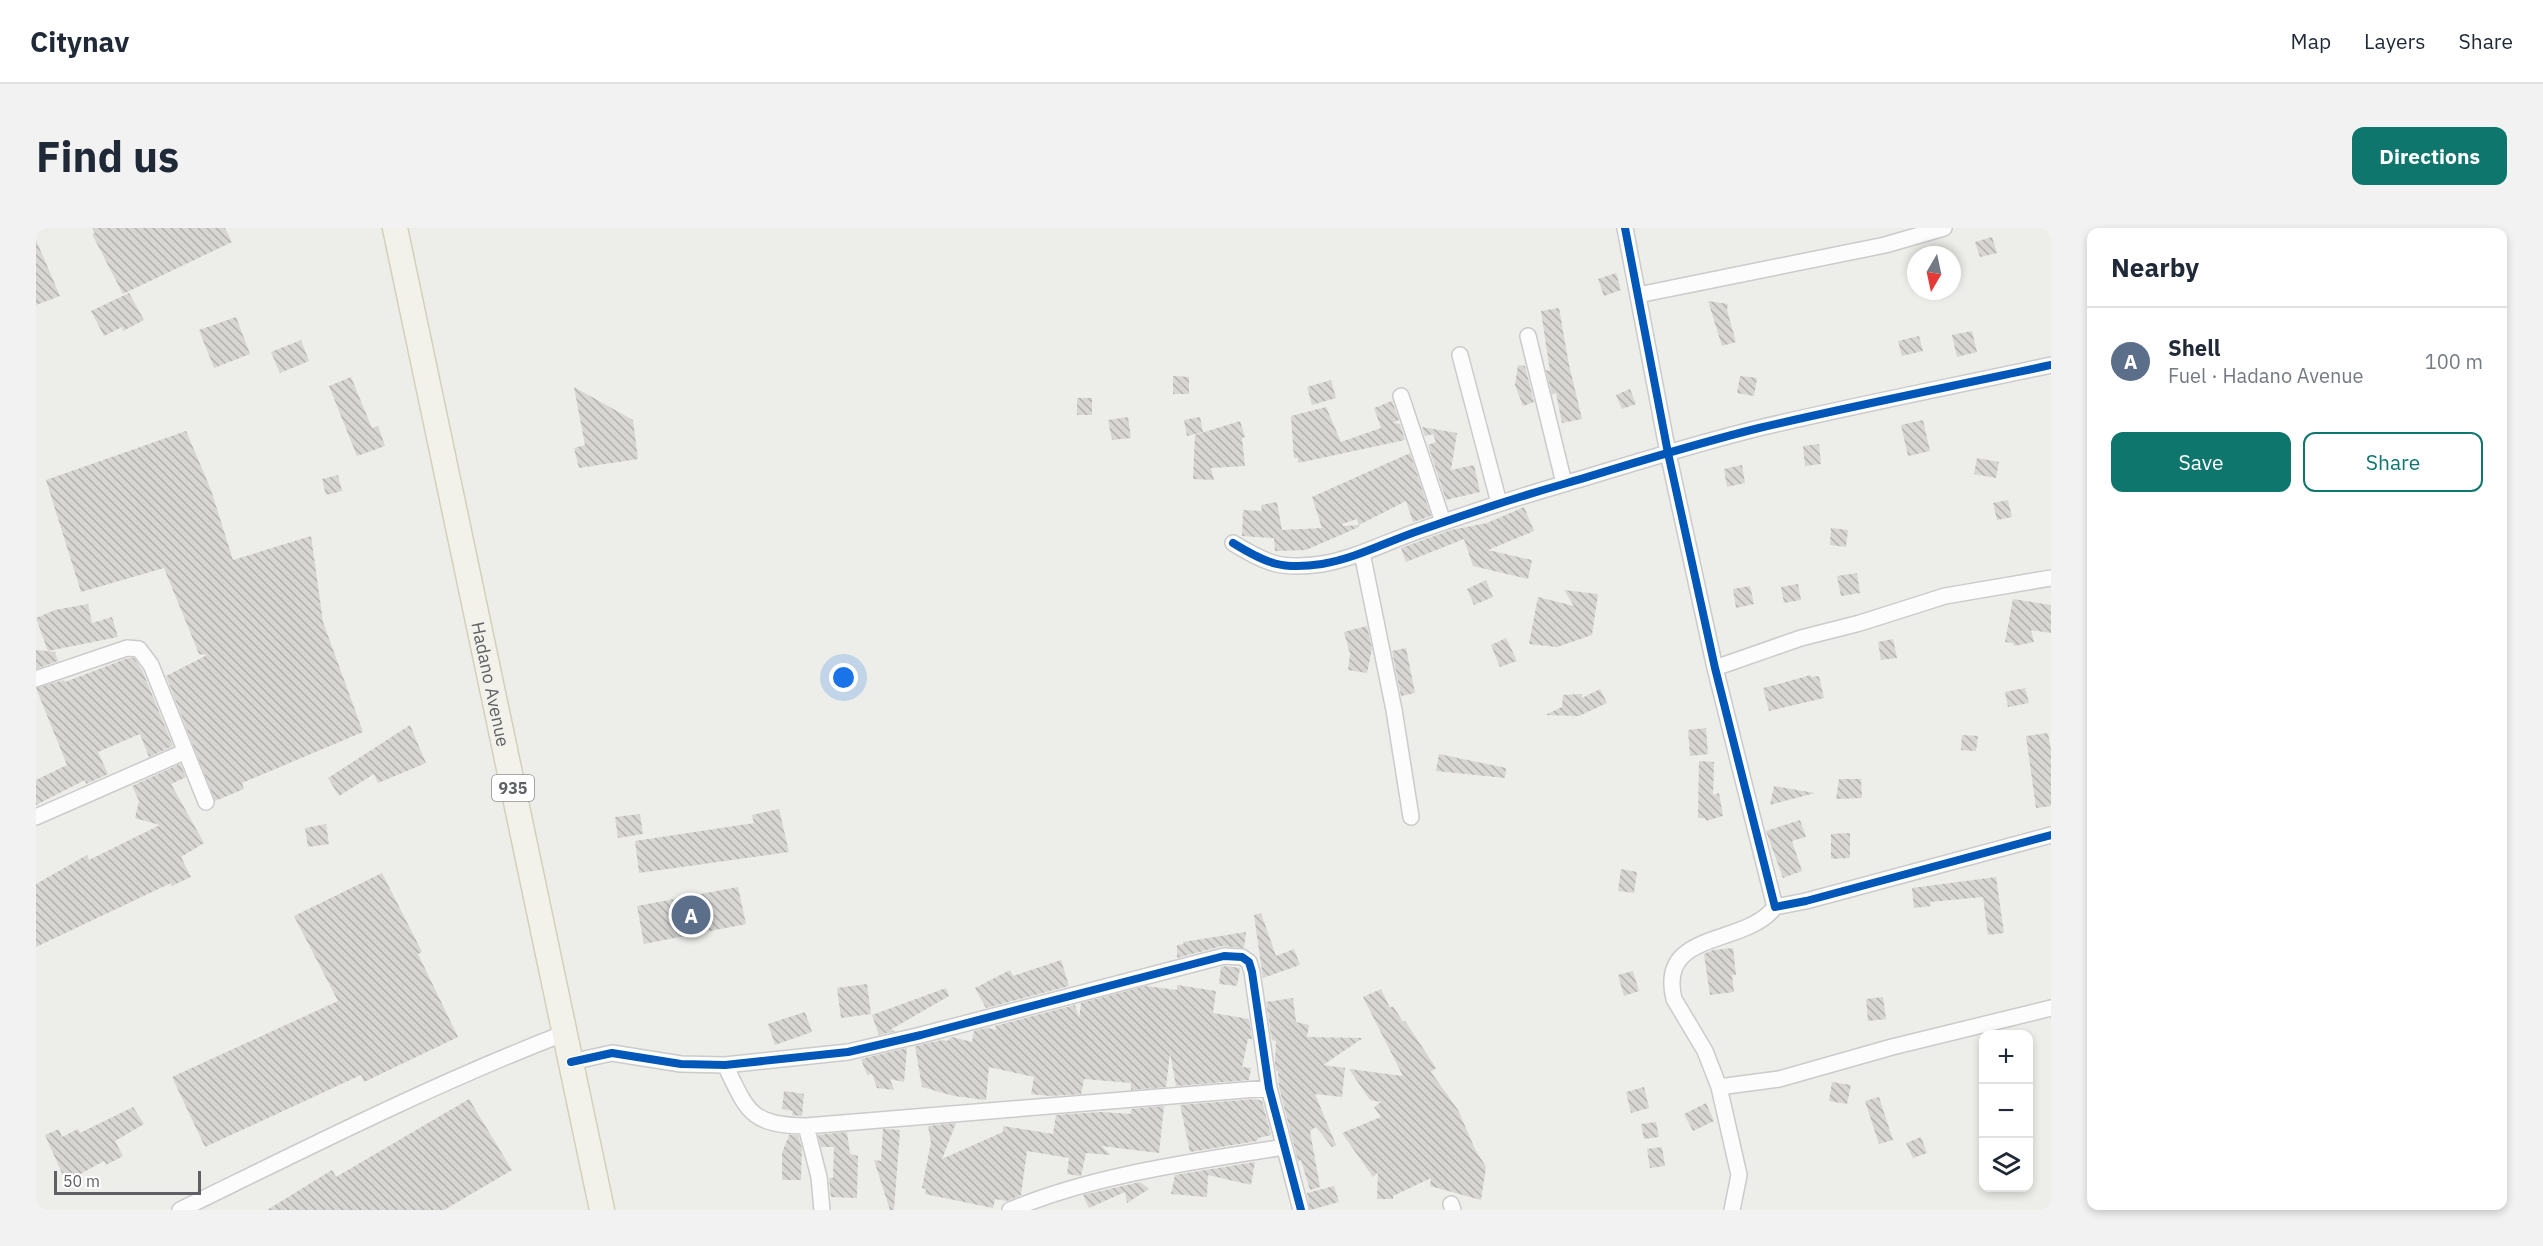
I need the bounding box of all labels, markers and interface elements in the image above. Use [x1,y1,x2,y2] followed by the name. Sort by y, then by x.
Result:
[30,23,129,60] text: Citynav
[2291,27,2331,55] text: Map
[2364,27,2426,55] text: Layers
[2459,27,2513,55] text: Share
[2352,127,2507,185] button: Directions
[36,129,179,184] text: Find us
[1907,246,1961,300] north arrow
[2111,250,2199,284] text: Nearby
[2168,333,2220,362] text: Shell
[2124,348,2137,375] text: A
[2425,348,2483,375] text: 100 m
[2168,362,2364,389] text: Fuel · Hadano Avenue
[2111,432,2291,492] button: Save
[2303,432,2483,492] button: Share
[467,619,516,749] street label: Hadano Avenue
[829,663,858,692] your location
[492,775,534,801] road number: 935
[672,892,710,938] pin: A
[1979,1030,2033,1192] map controls
[1979,1030,2033,1084] button: +
[1979,1084,2033,1138] button: −
[1979,1138,2033,1192] button: layers
[54,1168,201,1196] scale bar
[63,1171,100,1191] text: 50 m

